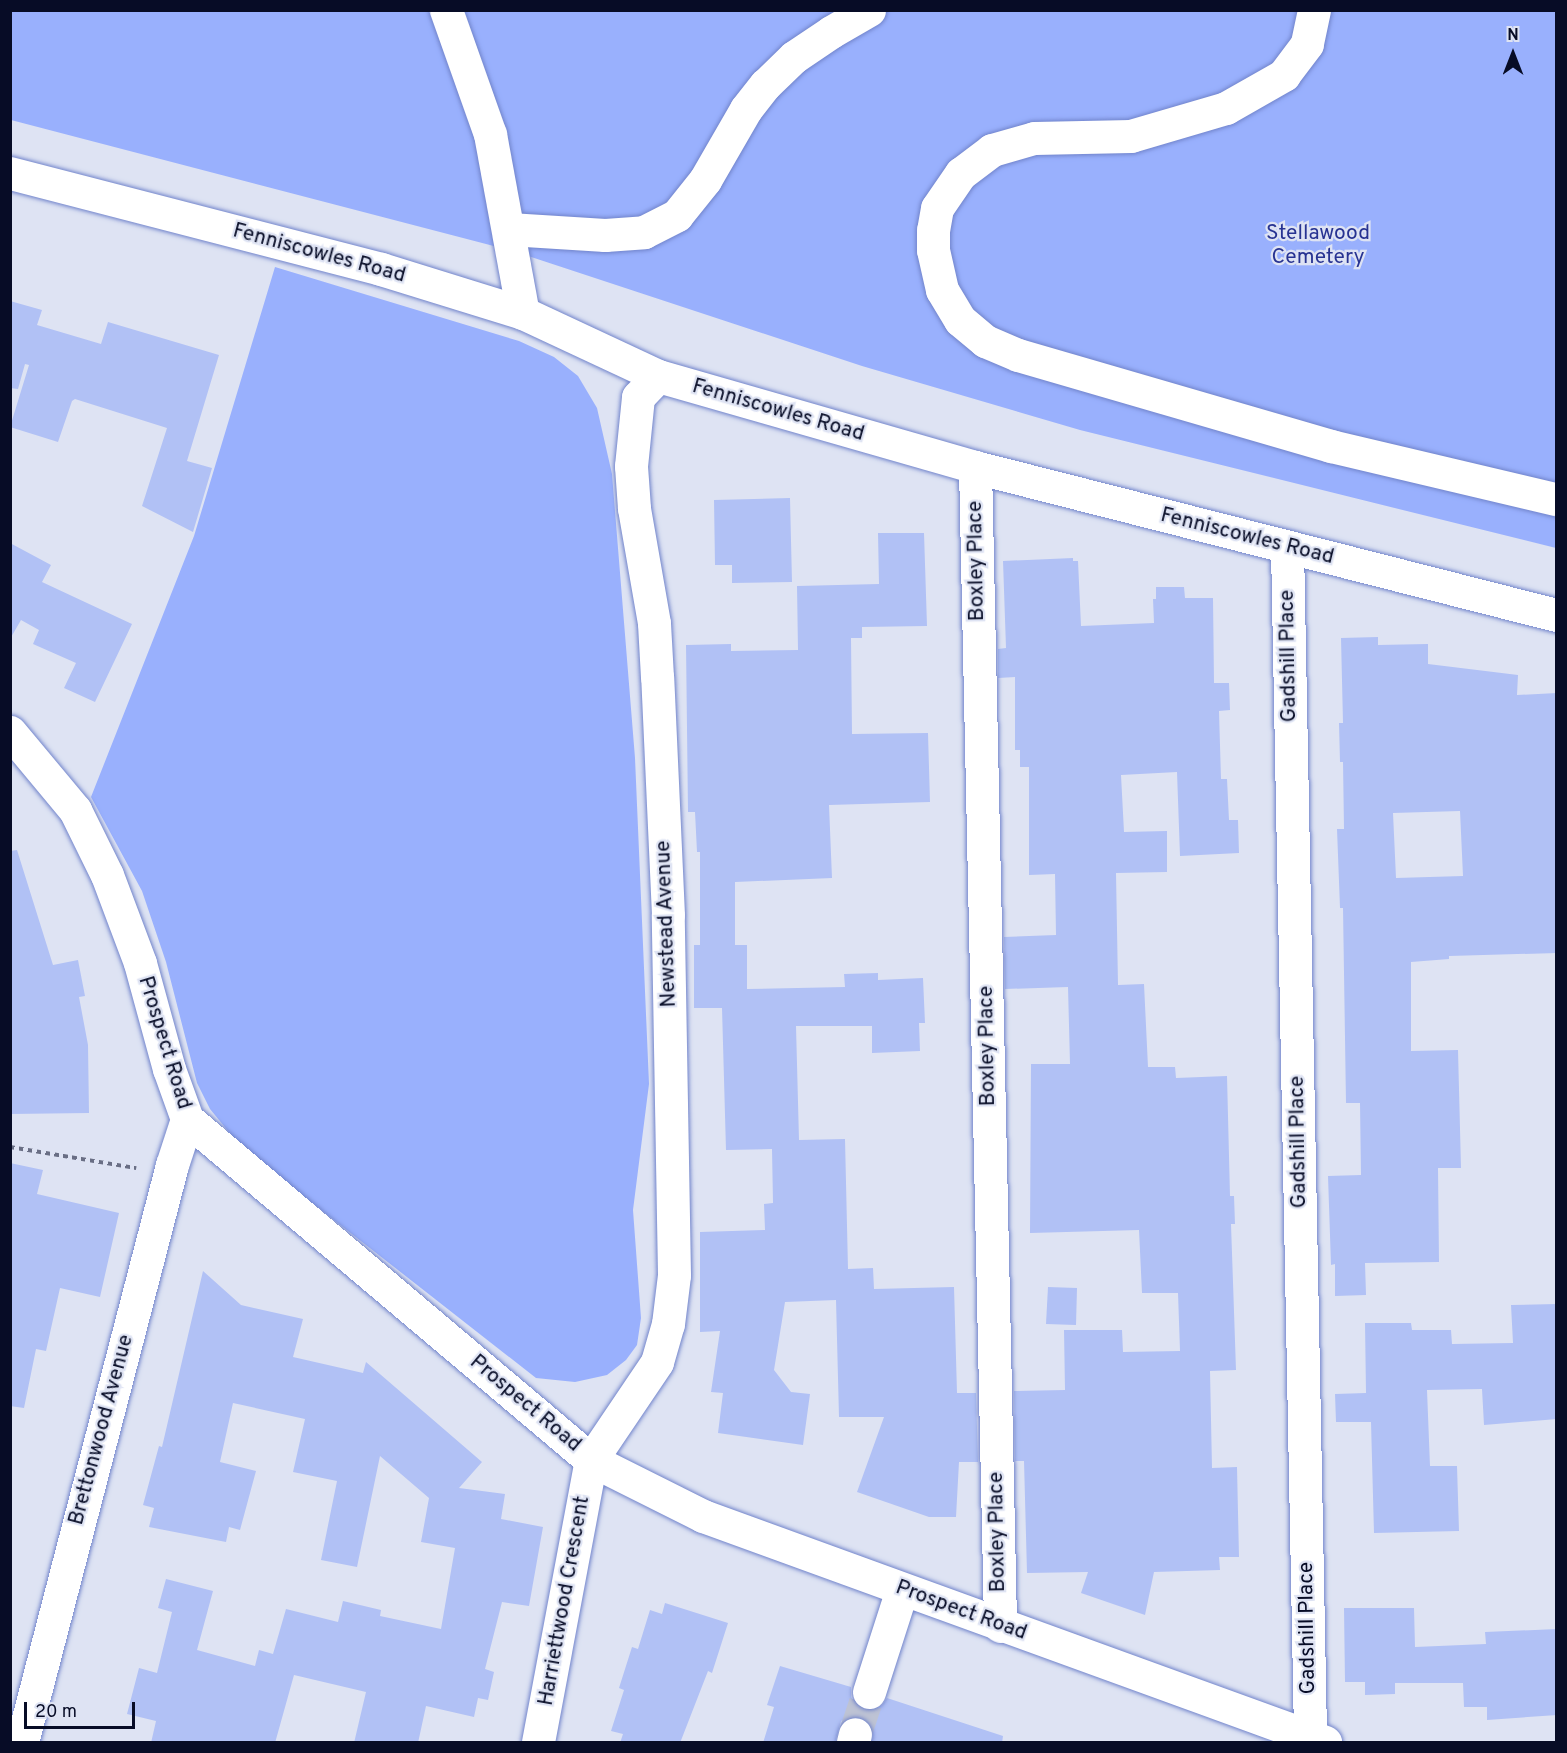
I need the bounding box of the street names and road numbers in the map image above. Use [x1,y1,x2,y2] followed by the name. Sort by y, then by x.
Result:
[230,219,408,289] street label: Fenniscowles Road
[689,374,867,448] street label: Fenniscowles Road
[963,500,991,622] street label: Boxley Place
[1158,503,1336,571] street label: Fenniscowles Road
[1275,589,1303,723] street label: Gadshill Place
[651,840,683,1008] street label: Newstead Avenue
[132,973,196,1113] street label: Prospect Road
[974,985,1002,1107] street label: Boxley Place
[1285,1075,1313,1209] street label: Gadshill Place
[64,1332,140,1528] street label: Brettonwood Avenue
[464,1350,586,1458] street label: Prospect Road
[984,1471,1012,1593] street label: Boxley Place
[534,1494,596,1708] street label: Harriettwood Crescent
[1294,1561,1322,1695] street label: Gadshill Place
[892,1576,1030,1646] street label: Prospect Road

